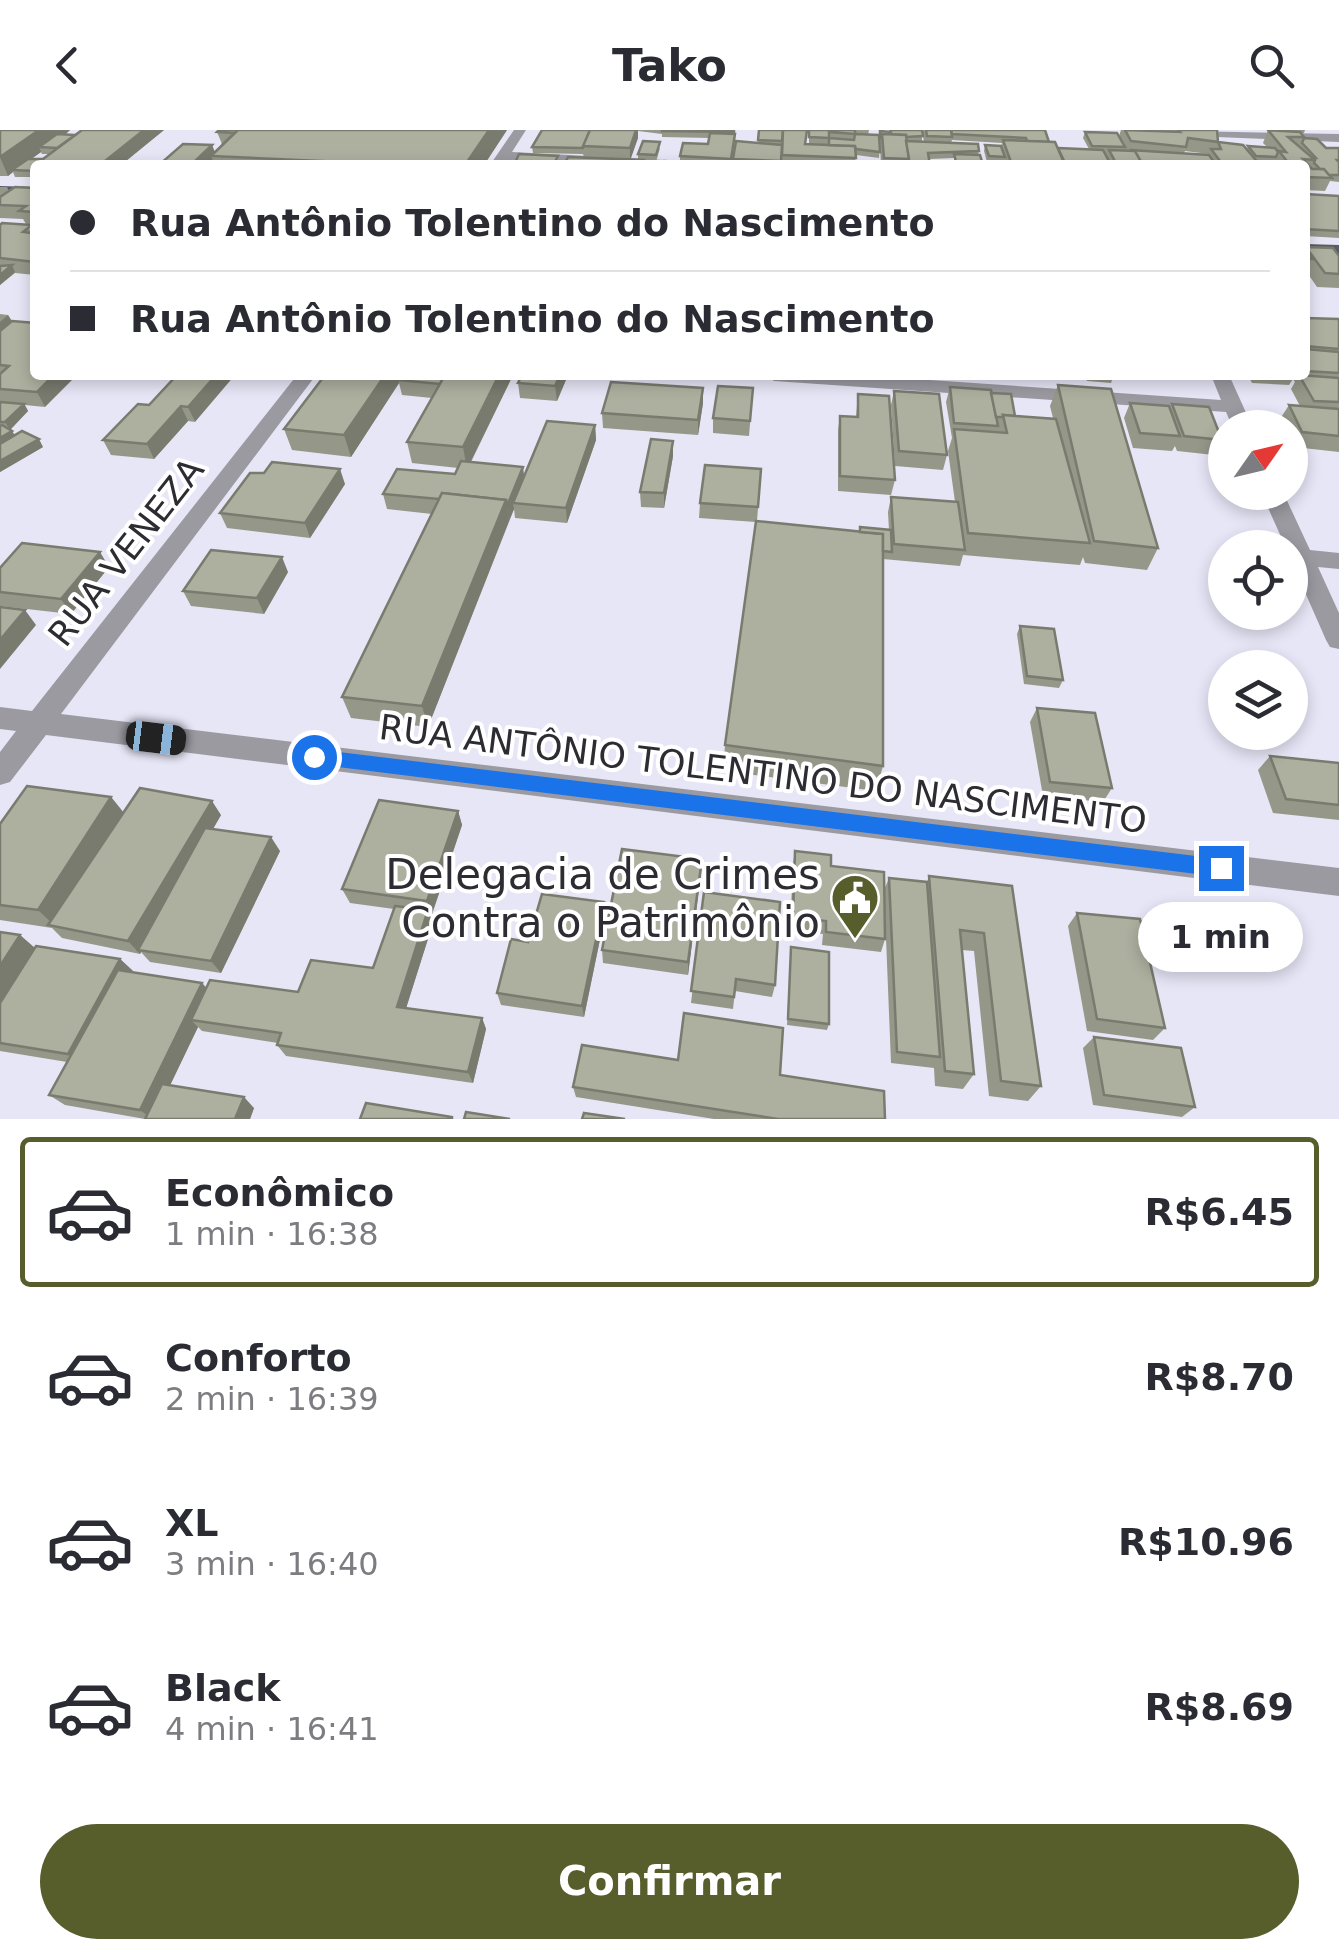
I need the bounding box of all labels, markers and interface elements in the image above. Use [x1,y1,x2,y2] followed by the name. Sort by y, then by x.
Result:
[40,38,95,93] icon: back
[1244,38,1299,93] icon: search
[612,39,727,92] text: Tako
[130,201,935,245] text: Rua Antônio Tolentino do Nascimento
[130,297,935,341] text: Rua Antônio Tolentino do Nascimento
[1208,410,1308,510] north arrow
[1208,410,1308,750] map controls
[40,450,212,654] street label: RUA VENEZA
[1208,530,1308,630] button: locate
[1208,650,1308,750] button: layers
[377,706,1149,841] street label: RUA ANTÔNIO TOLENTINO DO NASCIMENTO
[124,719,188,757] car
[292,735,337,780] route start
[1199,846,1244,891] route end
[385,850,820,947] place label: Delegacia de Crimes Contra o Patrimônio
[829,872,881,940] public building icon: Delegacia de Crimes Contra o Patrimônio
[1138,903,1304,973] callout: 1 min
[1170,918,1271,956] text: 1 min
[45,1167,135,1257] icon: car
[165,1171,394,1215] text: Econômico
[1145,1190,1294,1234] text: R$6.45
[165,1215,379,1253] text: 1 min · 16:38
[45,1332,135,1422] icon: car
[165,1336,352,1380] text: Conforto
[1145,1355,1294,1399] text: R$8.70
[165,1380,379,1418] text: 2 min · 16:39
[45,1497,135,1587] icon: car
[165,1501,219,1545] text: XL
[1118,1520,1294,1564] text: R$10.96
[165,1545,379,1583] text: 3 min · 16:40
[45,1662,135,1752] icon: car
[165,1666,280,1710] text: Black
[1145,1685,1294,1729] text: R$8.69
[165,1710,379,1748] text: 4 min · 16:41
[40,1824,1299,1939] button: Confirmar

